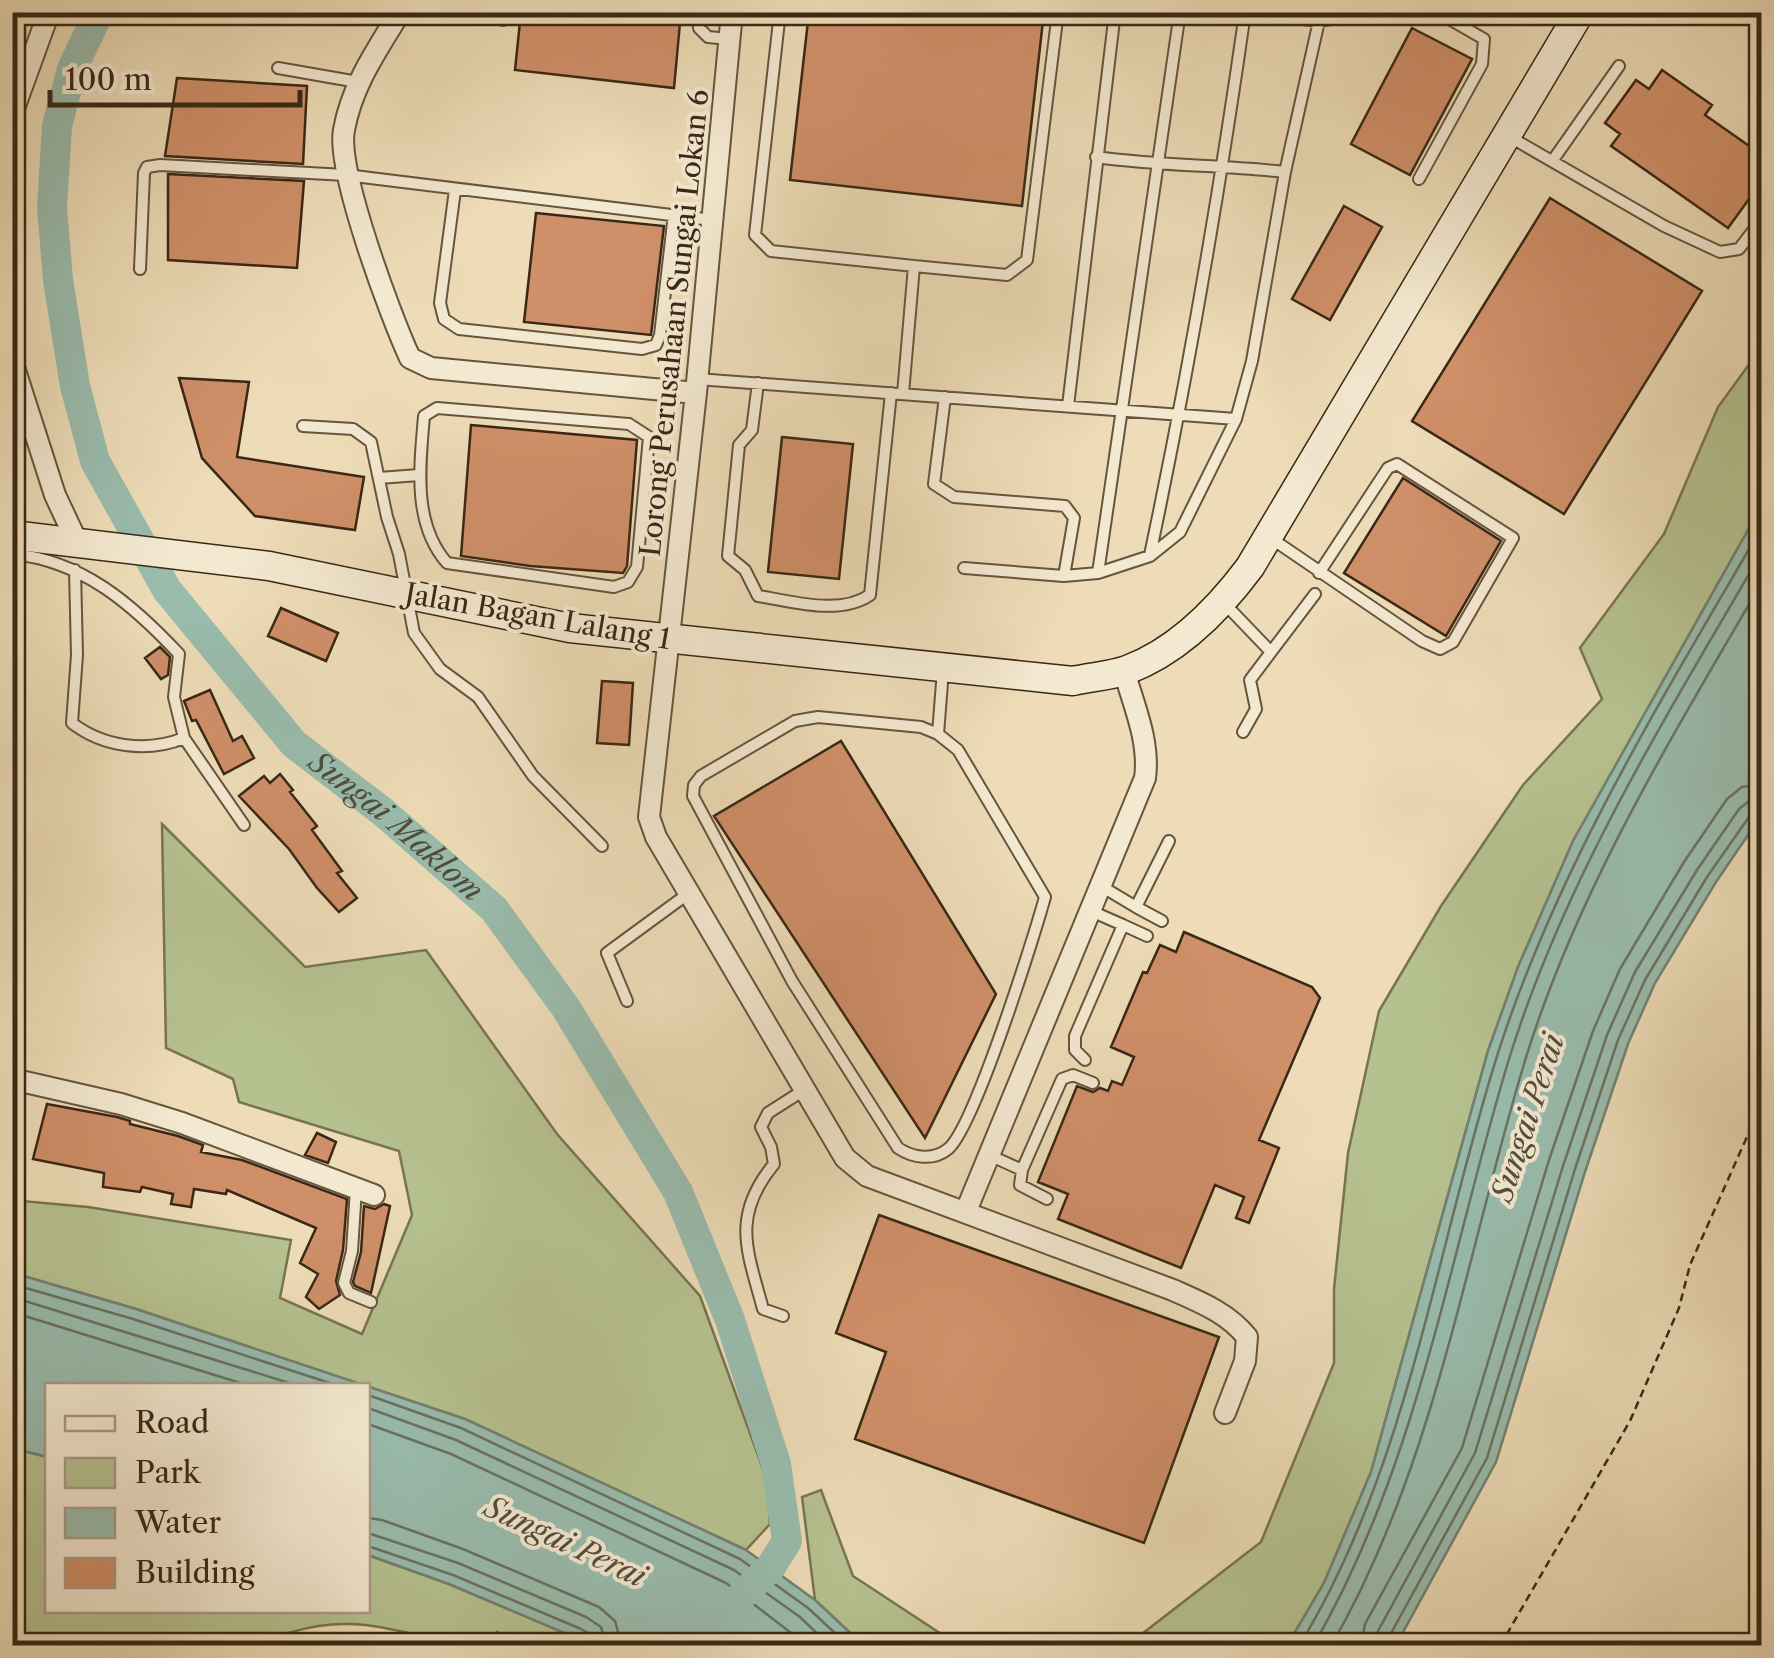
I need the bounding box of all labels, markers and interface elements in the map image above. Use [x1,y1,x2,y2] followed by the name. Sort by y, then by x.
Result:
[50,45,300,107] scale bar
[65,61,152,98] text: 100 m
[633,88,715,558] street label: Lorong Perusahaan Sungai Lokan 6
[399,575,674,656] street label: Jalan Bagan Lalang 1
[300,742,491,909] water label: Sungai Maklom
[1482,1028,1573,1208] water label: Sungai Perai
[45,1383,370,1613] legend
[135,1404,209,1441] text: Road
[135,1454,202,1491] text: Park
[477,1487,653,1596] water label: Sungai Perai
[134,1504,221,1541] text: Water
[135,1554,255,1591] text: Building

